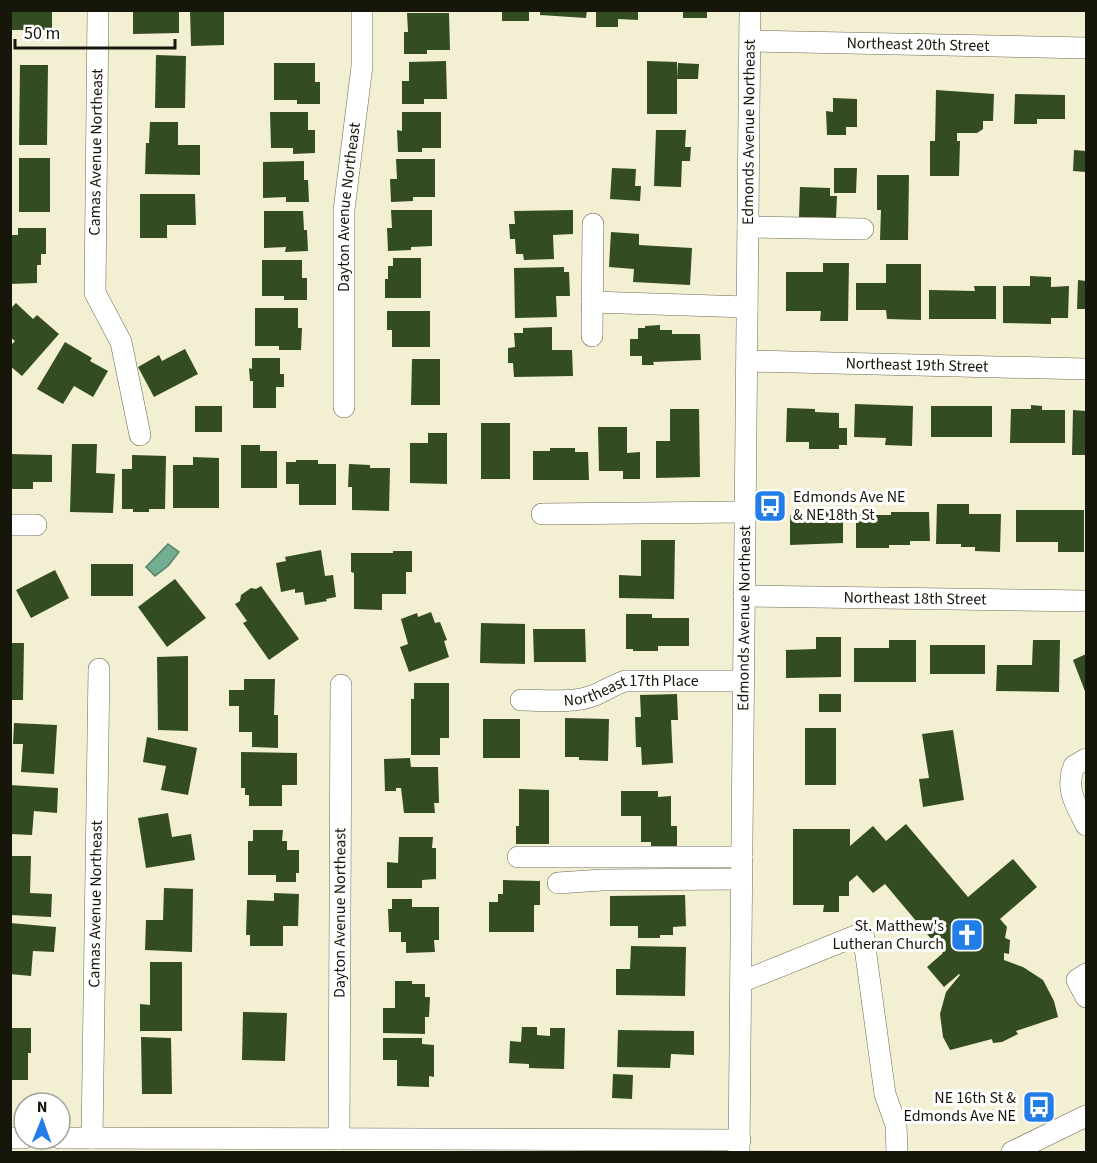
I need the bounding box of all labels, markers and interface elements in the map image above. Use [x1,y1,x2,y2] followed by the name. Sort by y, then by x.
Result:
[15,12,176,50] scale bar
[24,21,60,46] text: 50 m
[846,32,990,57] street label: Northeast 20th Street
[737,39,761,225] street label: Edmonds Avenue Northeast
[84,68,108,236] street label: Camas Avenue Northeast
[333,121,366,292] street label: Dayton Avenue Northeast
[845,352,989,378] street label: Northeast 19th Street
[793,486,906,526] place label: Edmonds Ave NE & NE 18th St
[752,488,788,524] bus stop icon: Edmonds Ave NE & NE 18th St
[732,525,756,711] street label: Edmonds Avenue Northeast
[843,586,987,611] street label: Northeast 18th Street
[563,670,699,712] street label: Northeast 17th Place
[83,820,108,988] street label: Camas Avenue Northeast
[329,827,351,998] street label: Dayton Avenue Northeast
[833,915,944,955] place label: St. Matthew's Lutheran Church
[949,917,985,953] church icon: St. Matthew's Lutheran Church
[903,1087,1016,1127] place label: NE 16th St & Edmonds Ave NE
[1021,1089,1057,1125] bus stop icon: NE 16th St & Edmonds Ave NE
[12,1091,72,1151] north arrow
[37,1096,48,1118] text: N

